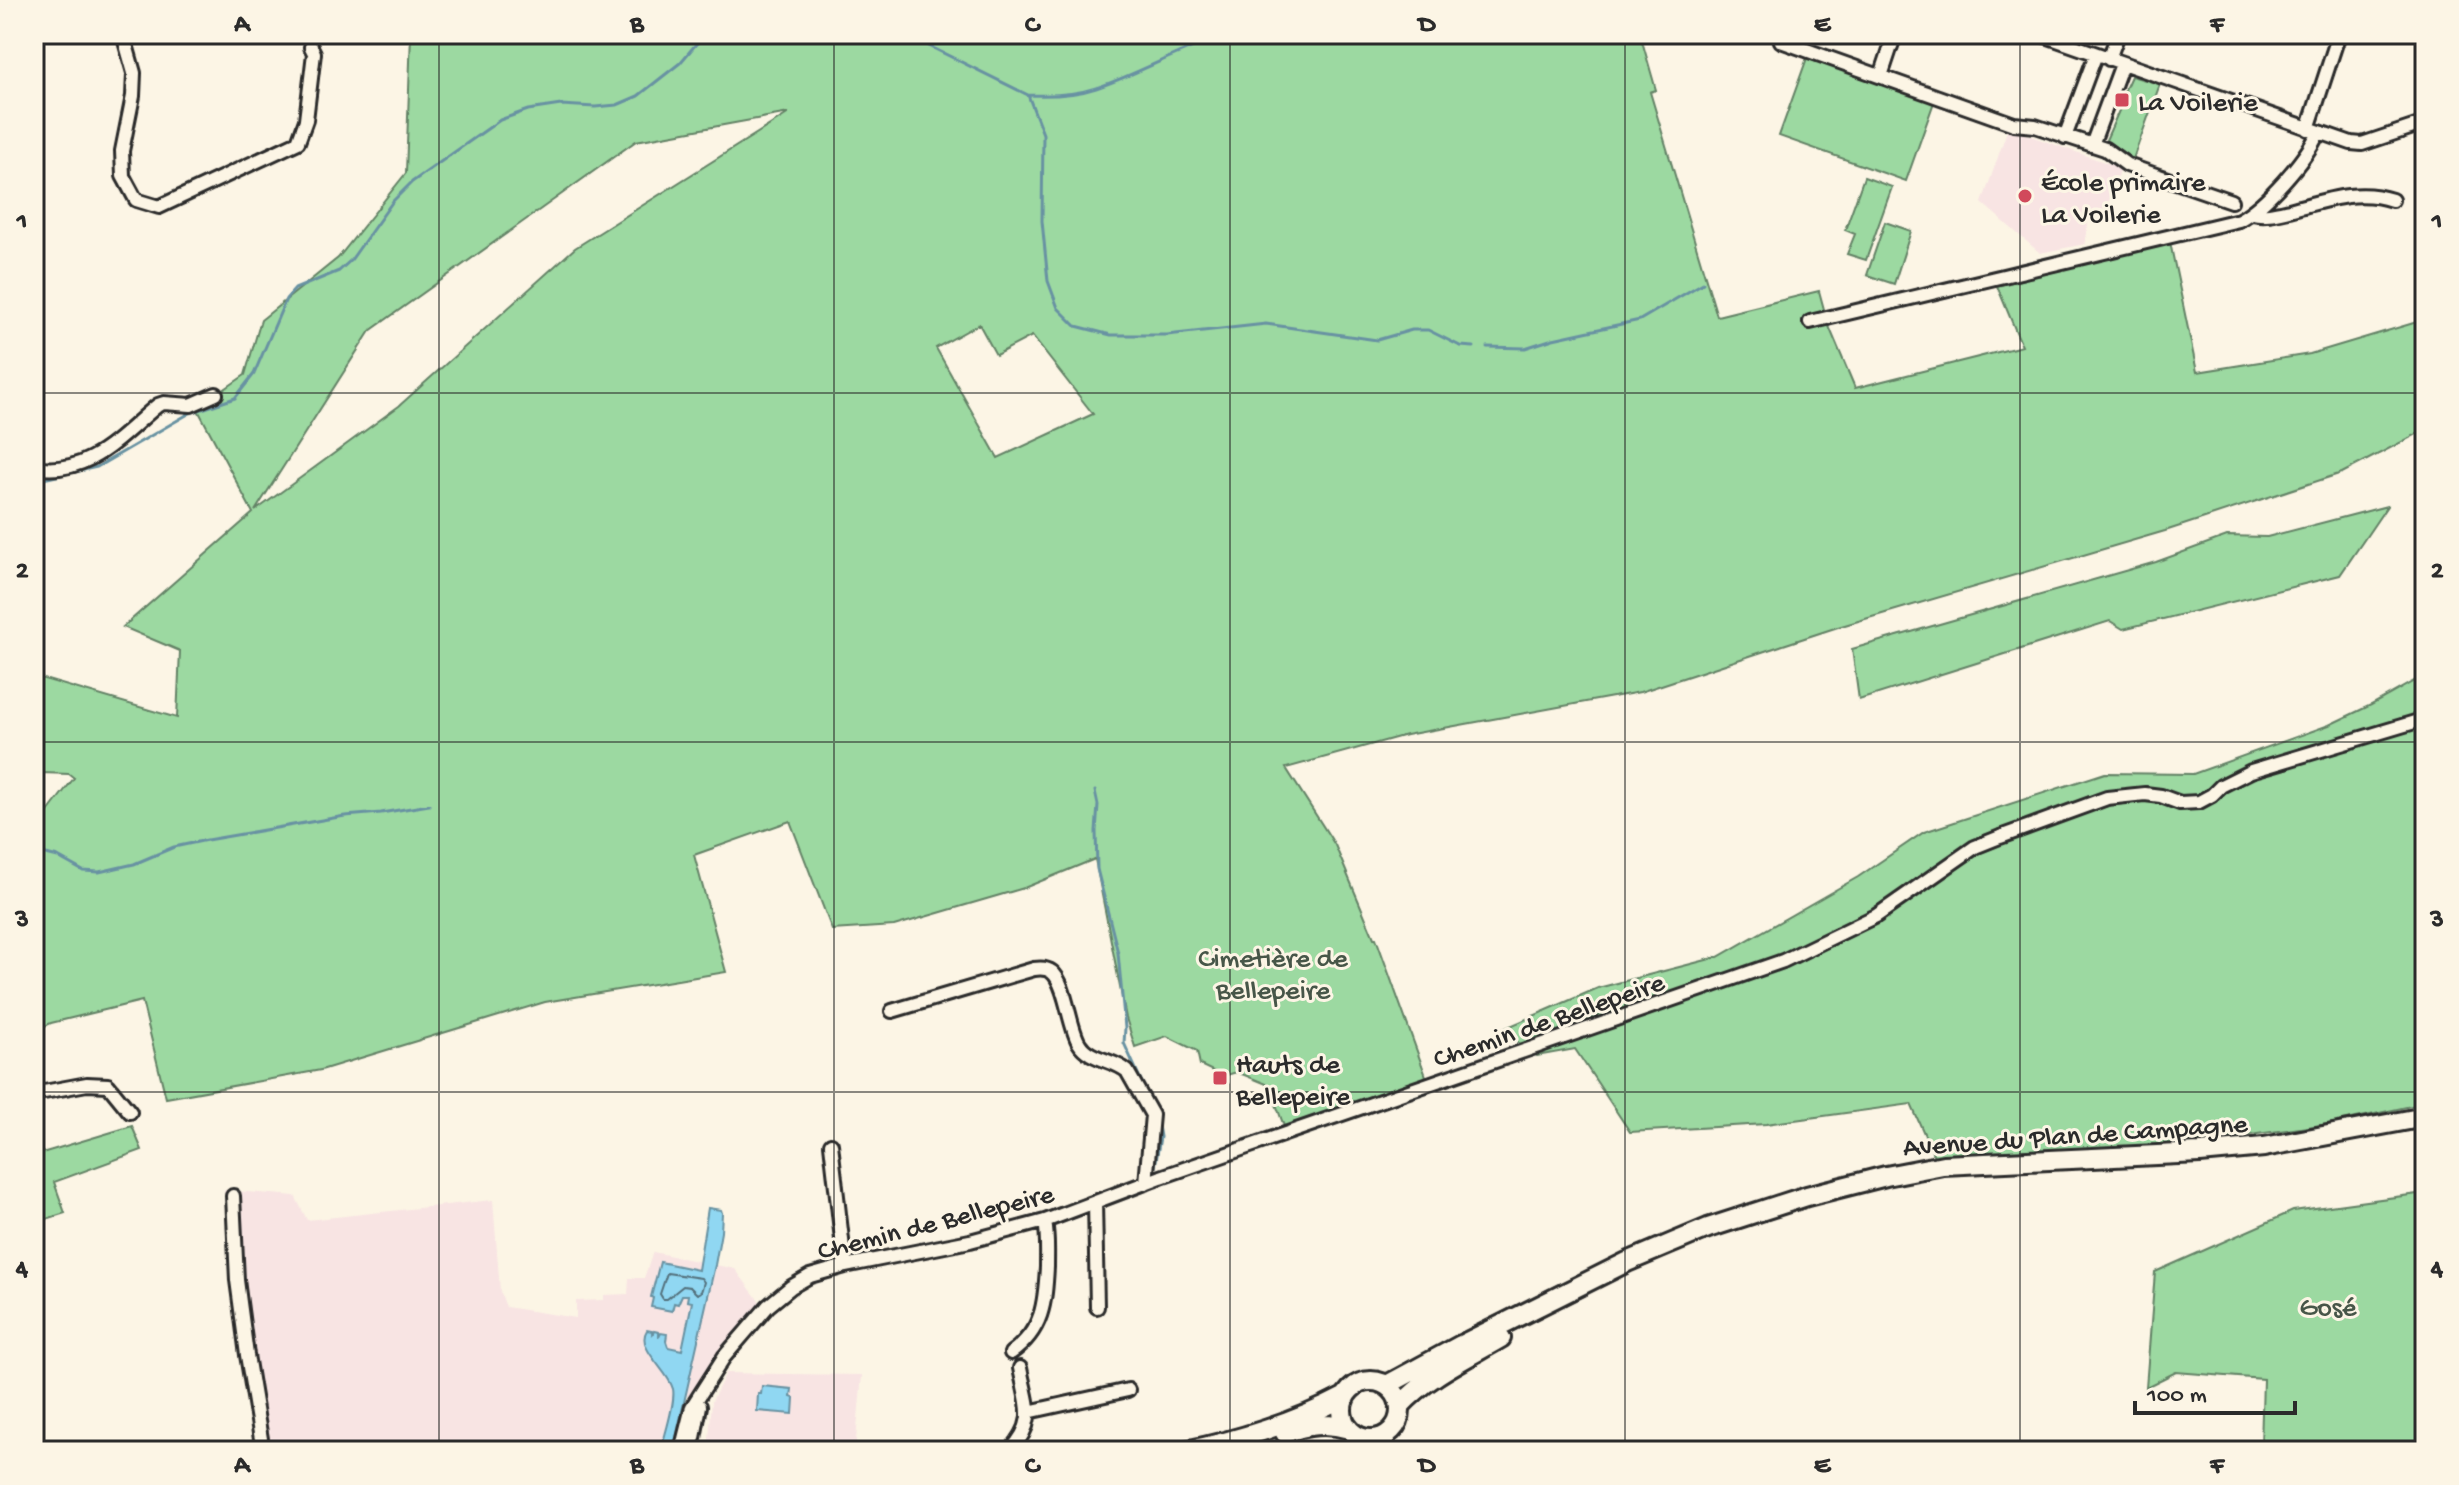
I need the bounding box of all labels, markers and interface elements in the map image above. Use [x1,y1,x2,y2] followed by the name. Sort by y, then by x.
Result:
[233,11,251,42] text: A
[629,11,645,42] text: B
[1025,11,1042,42] text: C
[1417,11,1437,42] text: D
[1814,11,1832,42] text: E
[2209,11,2225,42] text: F
[2138,88,2258,121] place label: La Voilerie
[2113,91,2131,109] marker: La Voilerie
[2041,168,2206,233] place label: École primaire La Voilerie
[2016,187,2034,205] marker: École primaire La Voilerie
[16,208,27,239] text: 1
[2431,208,2442,239] text: 1
[16,557,29,588] text: 2
[2431,557,2444,588] text: 2
[14,906,29,937] text: 3
[2429,906,2444,937] text: 3
[1198,944,1348,1009] park label: Cimetière de Bellepeire
[1430,967,1670,1077] street label: Chemin de Bellepeire
[1235,1050,1351,1115] place label: Hauts de Bellepeire
[1211,1069,1229,1087] marker: Hauts de Bellepeire
[1902,1109,2249,1166] street label: Avenue du Plan de Campagne
[815,1179,1058,1270] street label: Chemin de Bellepeire
[15,1255,29,1286] text: 4
[2430,1255,2444,1286] text: 4
[2300,1293,2357,1326] park label: Gosé
[2135,1365,2295,1415] scale bar
[2146,1382,2207,1411] text: 100 m
[233,1452,251,1483] text: A
[629,1452,645,1483] text: B
[1025,1452,1042,1483] text: C
[1417,1452,1437,1483] text: D
[1814,1452,1832,1483] text: E
[2209,1452,2225,1483] text: F

